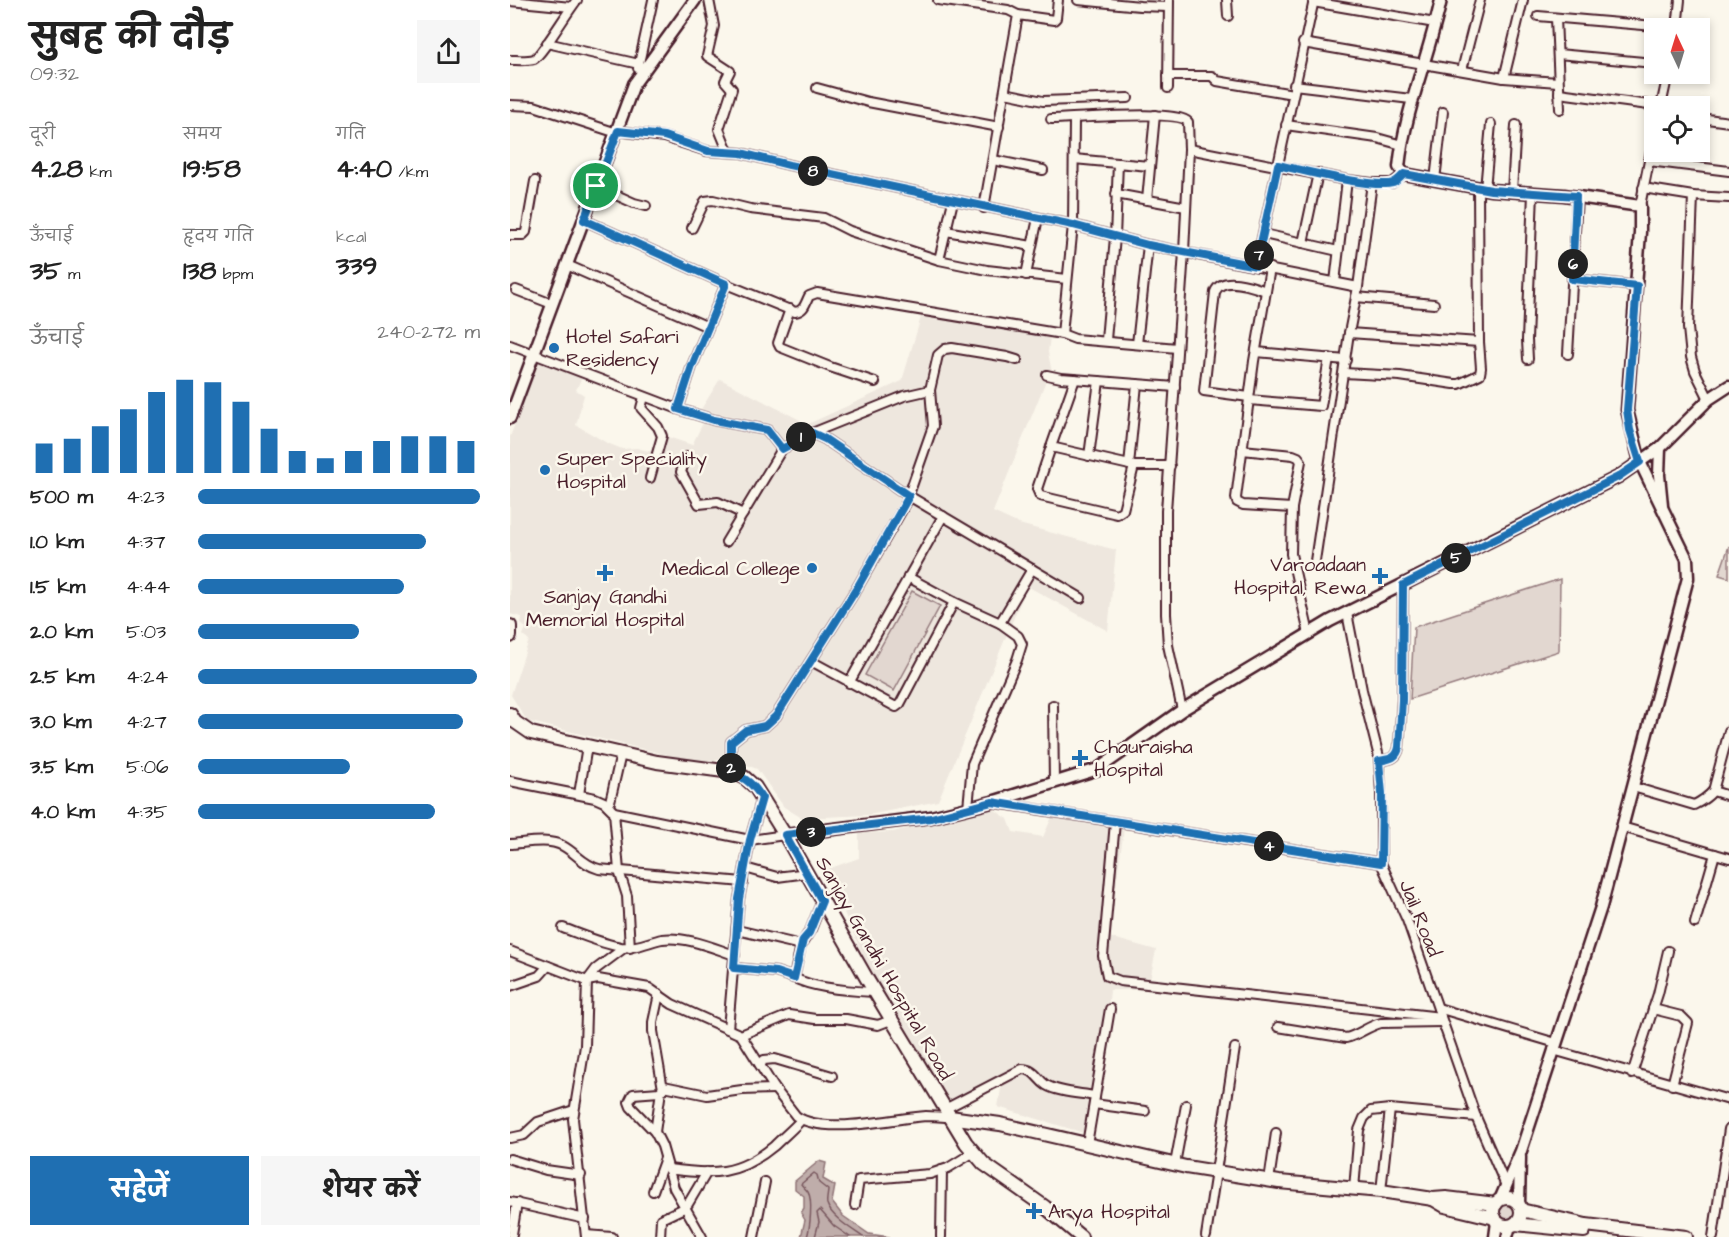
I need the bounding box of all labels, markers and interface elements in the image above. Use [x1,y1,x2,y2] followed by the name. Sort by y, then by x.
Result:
[30,14,231,60] text: सुबह की दौड़
[1644,18,1710,84] north arrow
[1644,18,1710,162] map controls
[417,20,480,83] button: share
[30,60,79,88] text: 09:32
[1644,96,1710,162] button: locate
[30,123,55,145] text: दूरी
[183,123,221,145] text: समय
[336,123,365,145] text: गति
[30,151,83,187] text: 4.28
[183,151,241,187] text: 19:58
[336,151,392,187] text: 4:40
[798,156,828,186] pin: 8
[570,160,621,211] pin
[808,160,818,182] text: 8
[83,161,112,183] text: km
[392,161,428,183] text: /km
[579,169,612,202] icon: arrive
[30,225,73,247] text: ऊँचाई
[183,225,253,247] text: हृदय गति
[336,226,367,248] text: kcal
[1244,240,1274,270] pin: 7
[1254,244,1264,266] text: 7
[336,248,377,284] text: 339
[1558,249,1588,279] pin: 6
[30,253,62,289] text: 35
[183,253,216,289] text: 138
[1568,253,1578,275] text: 6
[62,263,81,285] text: m
[216,263,253,285] text: bpm
[377,318,480,346] text: 240–272 m
[566,323,679,375] place label: Hotel Safari Residency
[30,324,84,352] text: ऊँचाई
[547,341,561,355] marker: Hotel Safari Residency
[786,422,816,452] pin: 1
[800,426,802,448] text: 1
[557,445,707,496] place label: Super Speciality Hospital
[538,463,552,477] marker: Super Speciality Hospital
[30,483,93,511] text: 500 m
[126,483,165,511] text: 4:23
[30,528,84,556] text: 1.0 km
[126,528,165,556] text: 4:37
[1441,543,1471,573] pin: 5
[1450,547,1462,569] text: 5
[1234,551,1366,602] place label: Varoadaan Hospital, Rewa
[662,555,800,584] place label: Medical College
[805,561,819,575] marker: Medical College
[596,564,614,582] marker: Sanjay Gandhi Memorial Hospital
[1371,567,1389,585] marker: Varoadaan Hospital, Rewa
[30,573,85,601] text: 1.5 km
[126,573,170,601] text: 4:44
[526,583,684,634] place label: Sanjay Gandhi Memorial Hospital
[30,618,93,646] text: 2.0 km
[126,618,166,646] text: 5:03
[30,663,94,691] text: 2.5 km
[126,663,168,691] text: 4:24
[30,708,91,736] text: 3.0 km
[126,708,167,736] text: 4:27
[1094,733,1193,784] place label: Chauraisha Hospital
[1071,749,1089,767] marker: Chauraisha Hospital
[30,753,93,781] text: 3.5 km
[126,753,169,781] text: 5:06
[716,753,746,783] pin: 2
[726,757,736,779] text: 2
[30,798,95,826] text: 4.0 km
[126,798,167,826] text: 4:35
[796,817,826,847] pin: 3
[807,821,815,843] text: 3
[1254,831,1284,861] pin: 4
[1264,835,1274,857] text: 4
[808,852,960,1086] street label: Sanjay Gandhi Hospital Road
[1392,876,1448,961] street label: Jail Road
[30,1156,249,1225] button: सहेजें
[261,1156,480,1225] button: शेयर करें
[1048,1198,1170,1227] place label: Arya Hospital
[1025,1202,1043,1220] marker: Arya Hospital

